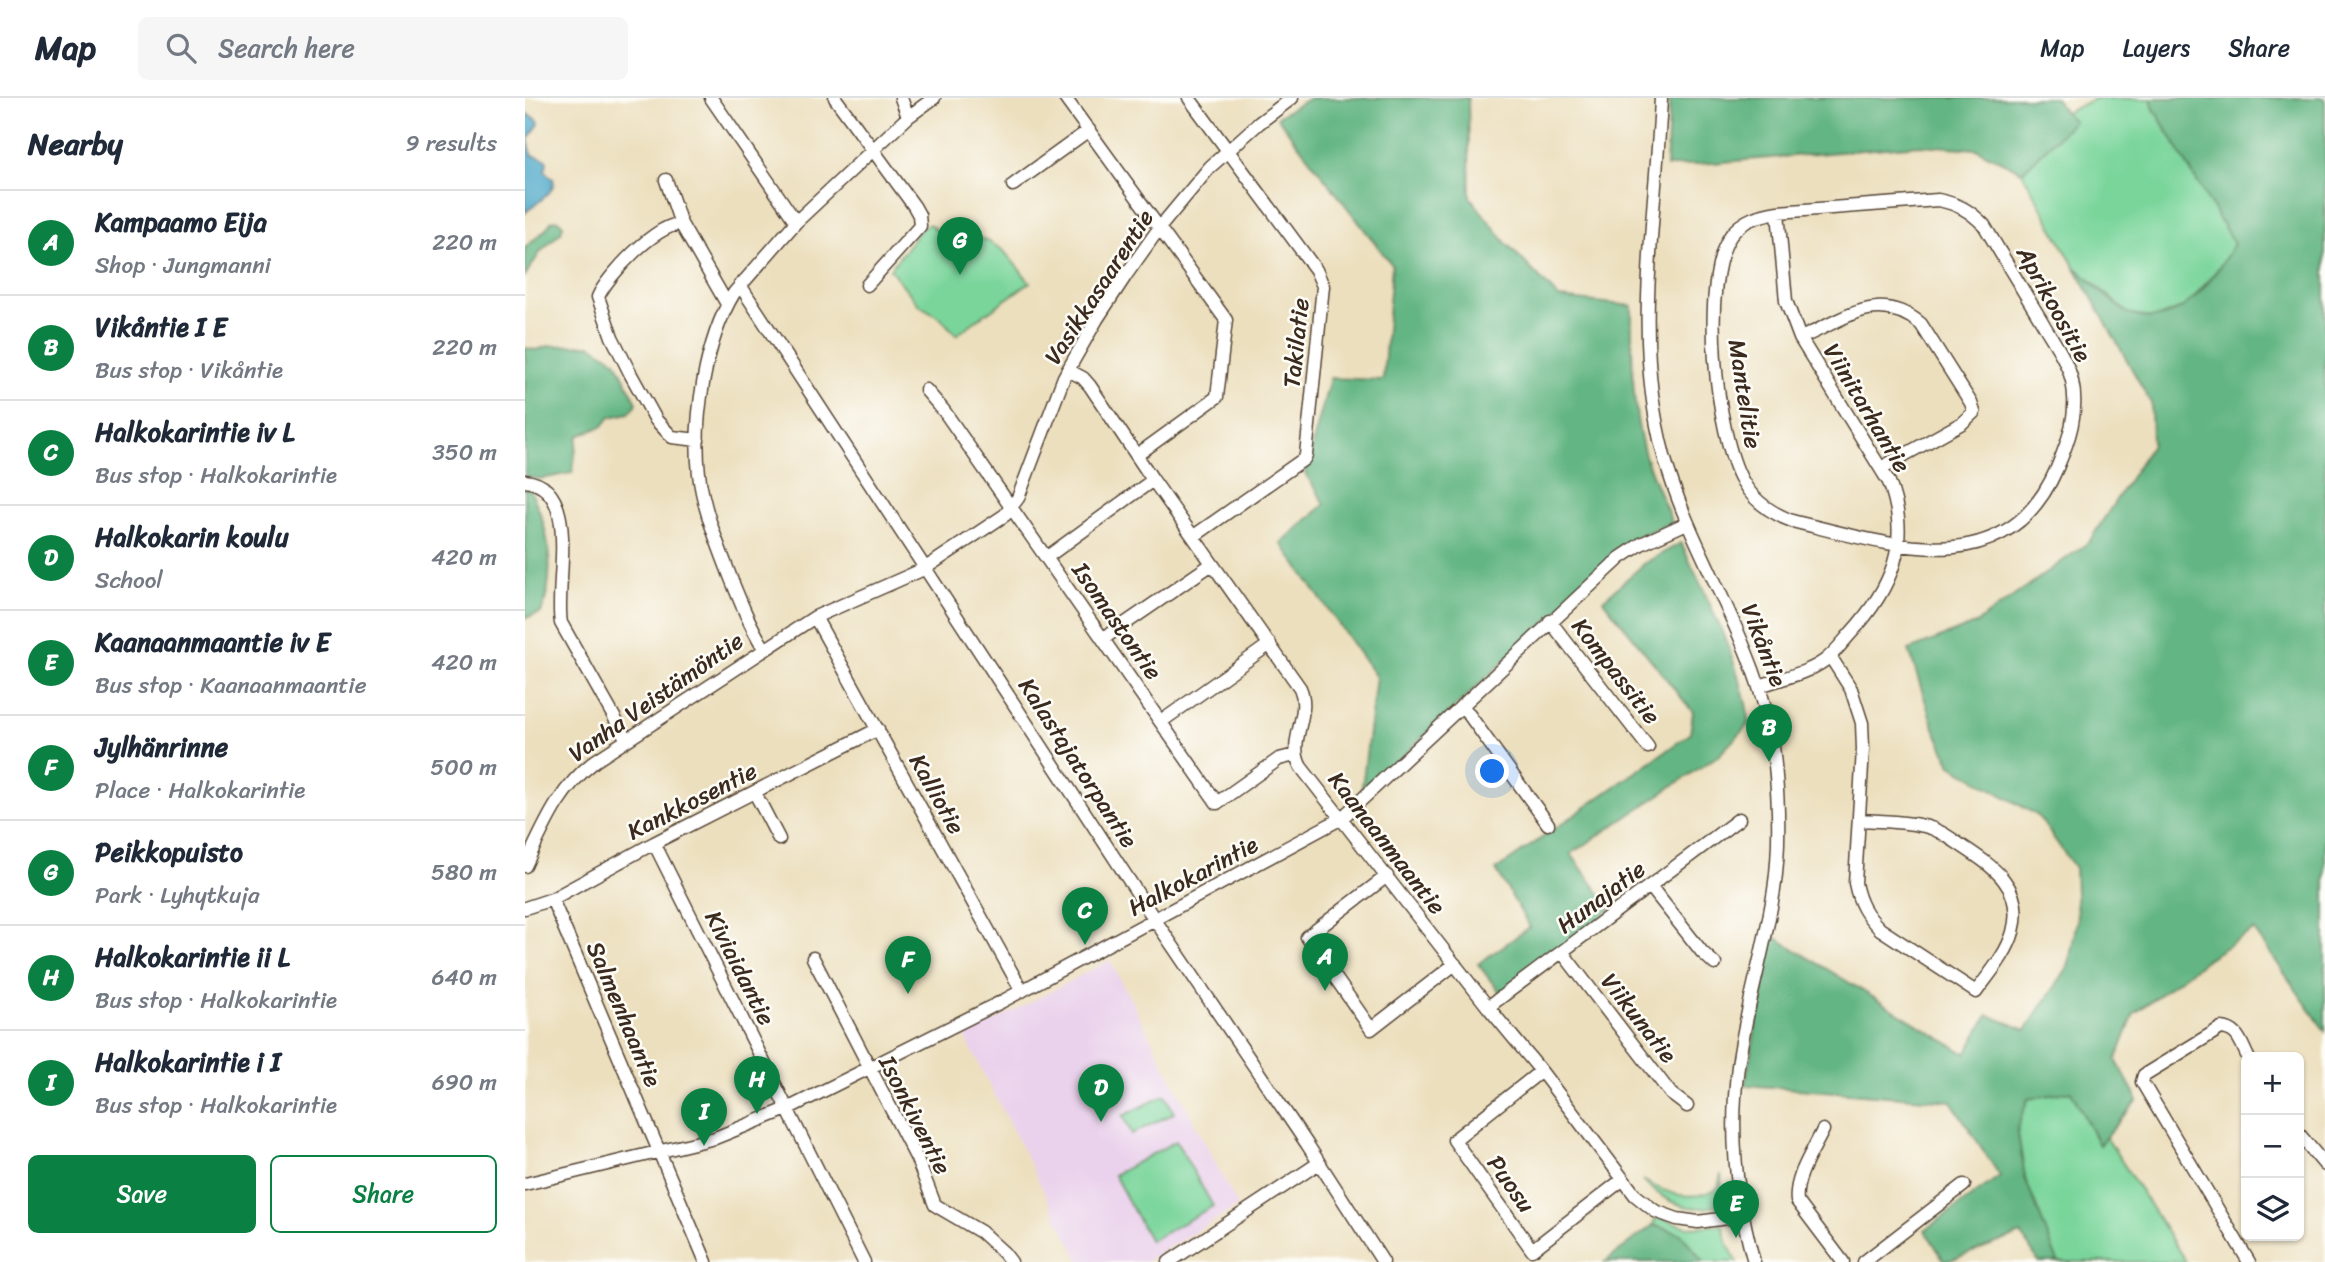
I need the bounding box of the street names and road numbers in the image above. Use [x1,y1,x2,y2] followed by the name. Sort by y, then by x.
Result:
[1033,201,1165,373] street label: Vasikkasaarentie
[2004,237,2104,371] street label: Aprikoositie
[1270,296,1322,390] street label: Takilatie
[1811,335,1923,481] street label: Viinitarhantie
[1716,336,1774,452] street label: Mantelitie
[1060,552,1173,689] street label: Isomastontie
[1729,597,1799,693] street label: Vikåntie
[1560,608,1672,734] street label: Kompassitie
[559,621,753,773] street label: Vanha Veistämöntie
[1007,669,1149,857] street label: Kalastajatorpantie
[897,746,977,842] street label: Kalliotie
[619,750,765,852] street label: Kankkosentie
[1317,762,1457,924] street label: Kaanaanmaantie
[1120,824,1266,928] street label: Halkokarintie
[1547,849,1655,945] street label: Hunajatie
[693,903,787,1033] street label: Kiviaidantie
[574,934,674,1094] street label: Salmenhaantie
[1590,963,1688,1073] street label: Viikunatie
[866,1047,963,1182] street label: Isonkiventie
[1476,1146,1546,1222] street label: Puosu

